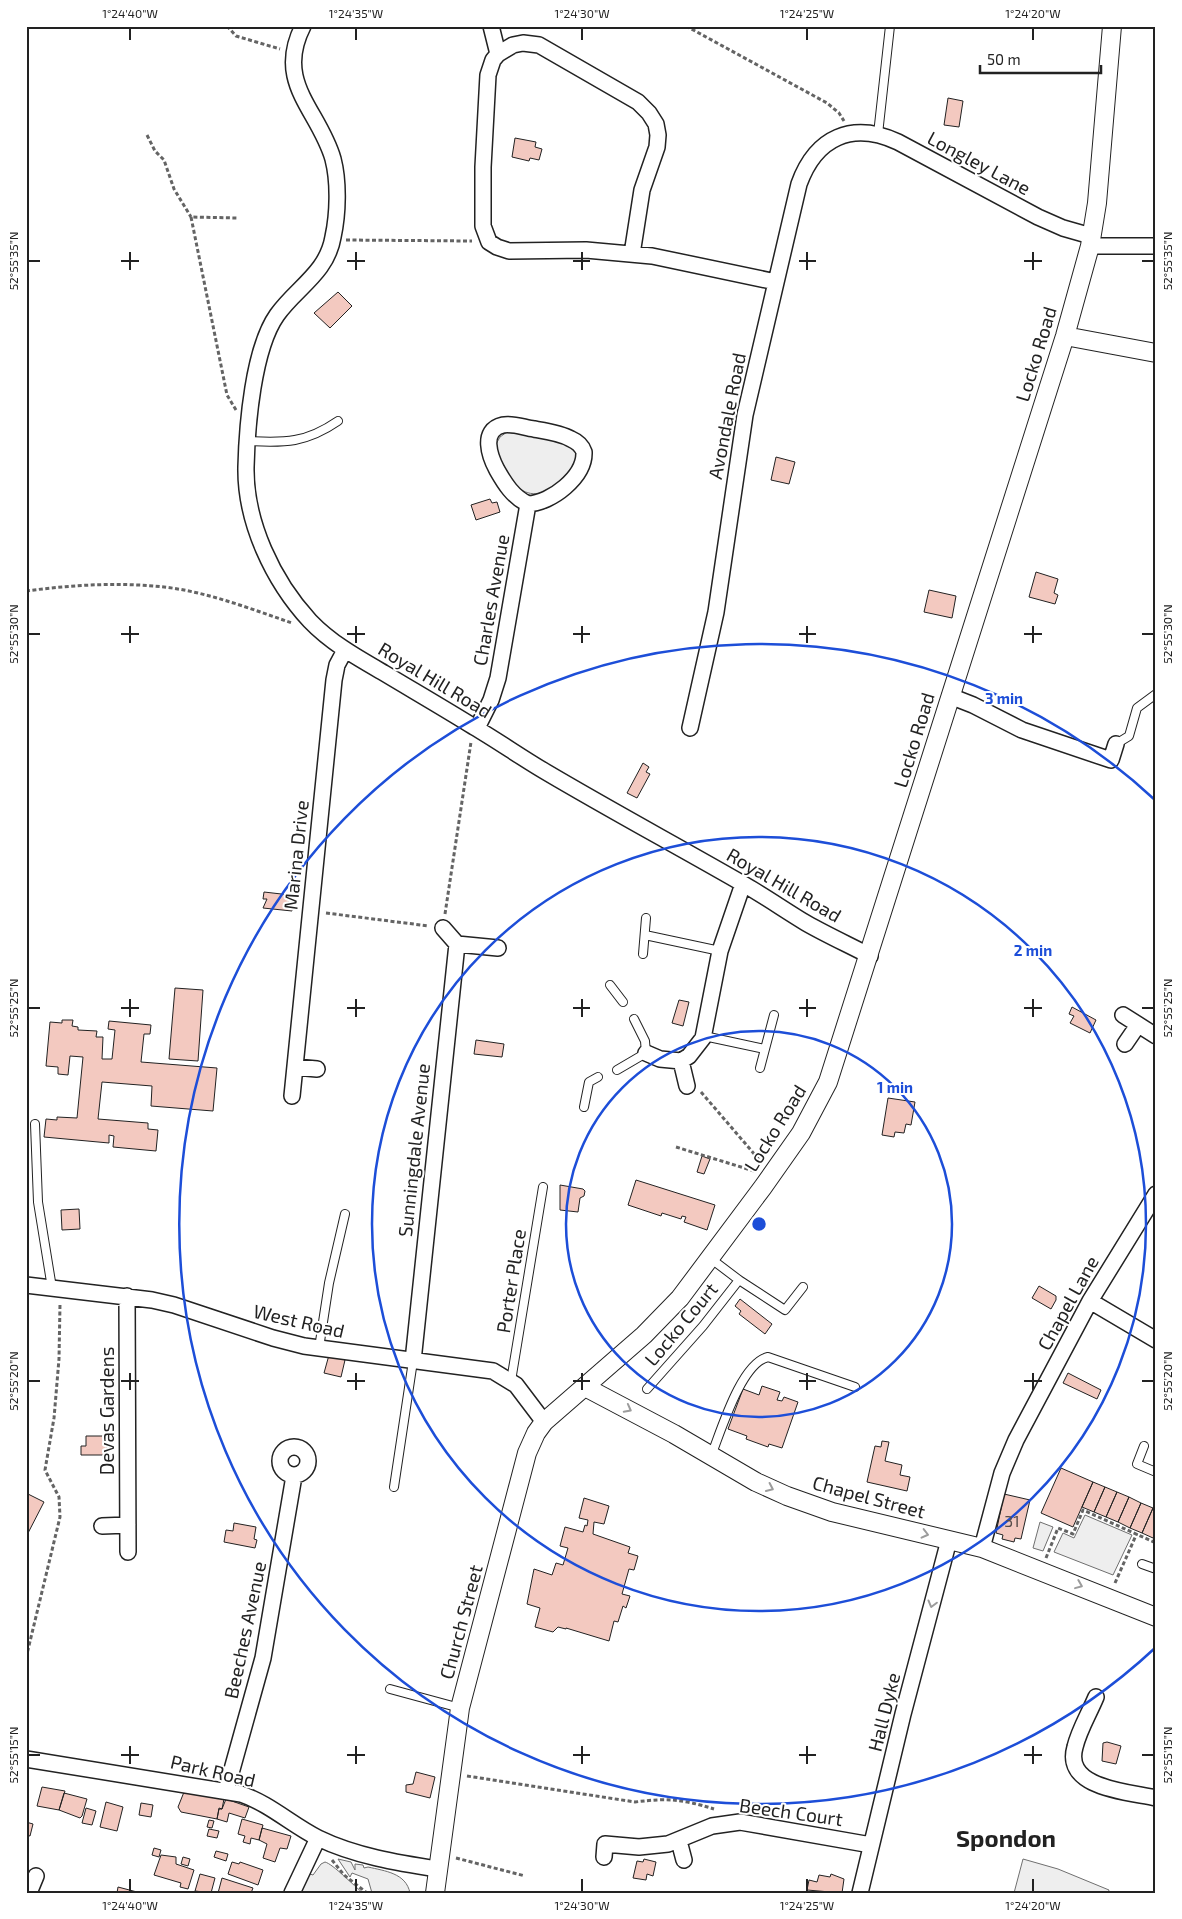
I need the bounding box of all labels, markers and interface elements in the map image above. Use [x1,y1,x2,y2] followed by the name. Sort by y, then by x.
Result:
[102,6,158,20] text: 1°24'40"W
[329,6,383,20] text: 1°24'35"W
[554,6,610,20] text: 1°24'30"W
[780,6,834,20] text: 1°24'25"W
[1005,6,1061,20] text: 1°24'20"W
[980,42,1101,74] scale bar
[987,50,1021,68] text: 50 m
[924,126,1035,199] street label: Longley Lane
[6,232,20,290] text: 52°55'35"N
[1160,232,1174,290] text: 52°55'35"N
[1010,304,1061,404] street label: Locko Road
[703,351,750,481] street label: Avondale Road
[468,532,513,667] street label: Charles Avenue
[6,604,20,664] text: 52°55'30"N
[1160,604,1174,664] text: 52°55'30"N
[374,637,496,722] street label: Royal Hill Road
[985,689,1023,707] text: 3 min
[888,690,939,790] street label: Locko Road
[278,799,313,911] street label: Marina Drive
[723,843,846,927] street label: Royal Hill Road
[1014,941,1052,959] text: 2 min
[6,979,20,1037] text: 52°55'25"N
[1160,979,1174,1037] text: 52°55'25"N
[393,1062,434,1238] street label: Sunningdale Avenue
[877,1078,913,1096] text: 1 min
[739,1080,810,1175] street label: Locko Road
[750,1215,768,1233] centre of rings
[491,1227,530,1335] street label: Porter Place
[1032,1252,1103,1354] street label: Chapel Lane
[639,1277,722,1370] street label: Locko Court
[251,1299,347,1342] street label: West Road
[95,1347,118,1475] street label: Devas Gardens
[6,1351,20,1411] text: 52°55'20"N
[1160,1351,1174,1411] text: 52°55'20"N
[623,1403,632,1413] one-way arrow
[810,1470,928,1523] street label: Chapel Street
[765,1482,774,1493] one-way arrow
[1004,1511,1020,1530] house number: 31
[921,1528,930,1539] one-way arrow
[219,1559,270,1701] street label: Beeches Avenue
[434,1562,487,1682] street label: Church Street
[1074,1579,1083,1590] one-way arrow
[927,1600,938,1609] one-way arrow
[863,1670,904,1754] street label: Hall Dyke
[6,1727,20,1783] text: 52°55'15"N
[1160,1727,1174,1783] text: 52°55'15"N
[168,1750,258,1791] street label: Park Road
[738,1793,844,1830] street label: Beech Court
[956,1823,1056,1852] district label: Spondon
[102,1898,158,1912] text: 1°24'40"W
[329,1898,383,1912] text: 1°24'35"W
[554,1898,610,1912] text: 1°24'30"W
[780,1898,834,1912] text: 1°24'25"W
[1005,1898,1061,1912] text: 1°24'20"W

